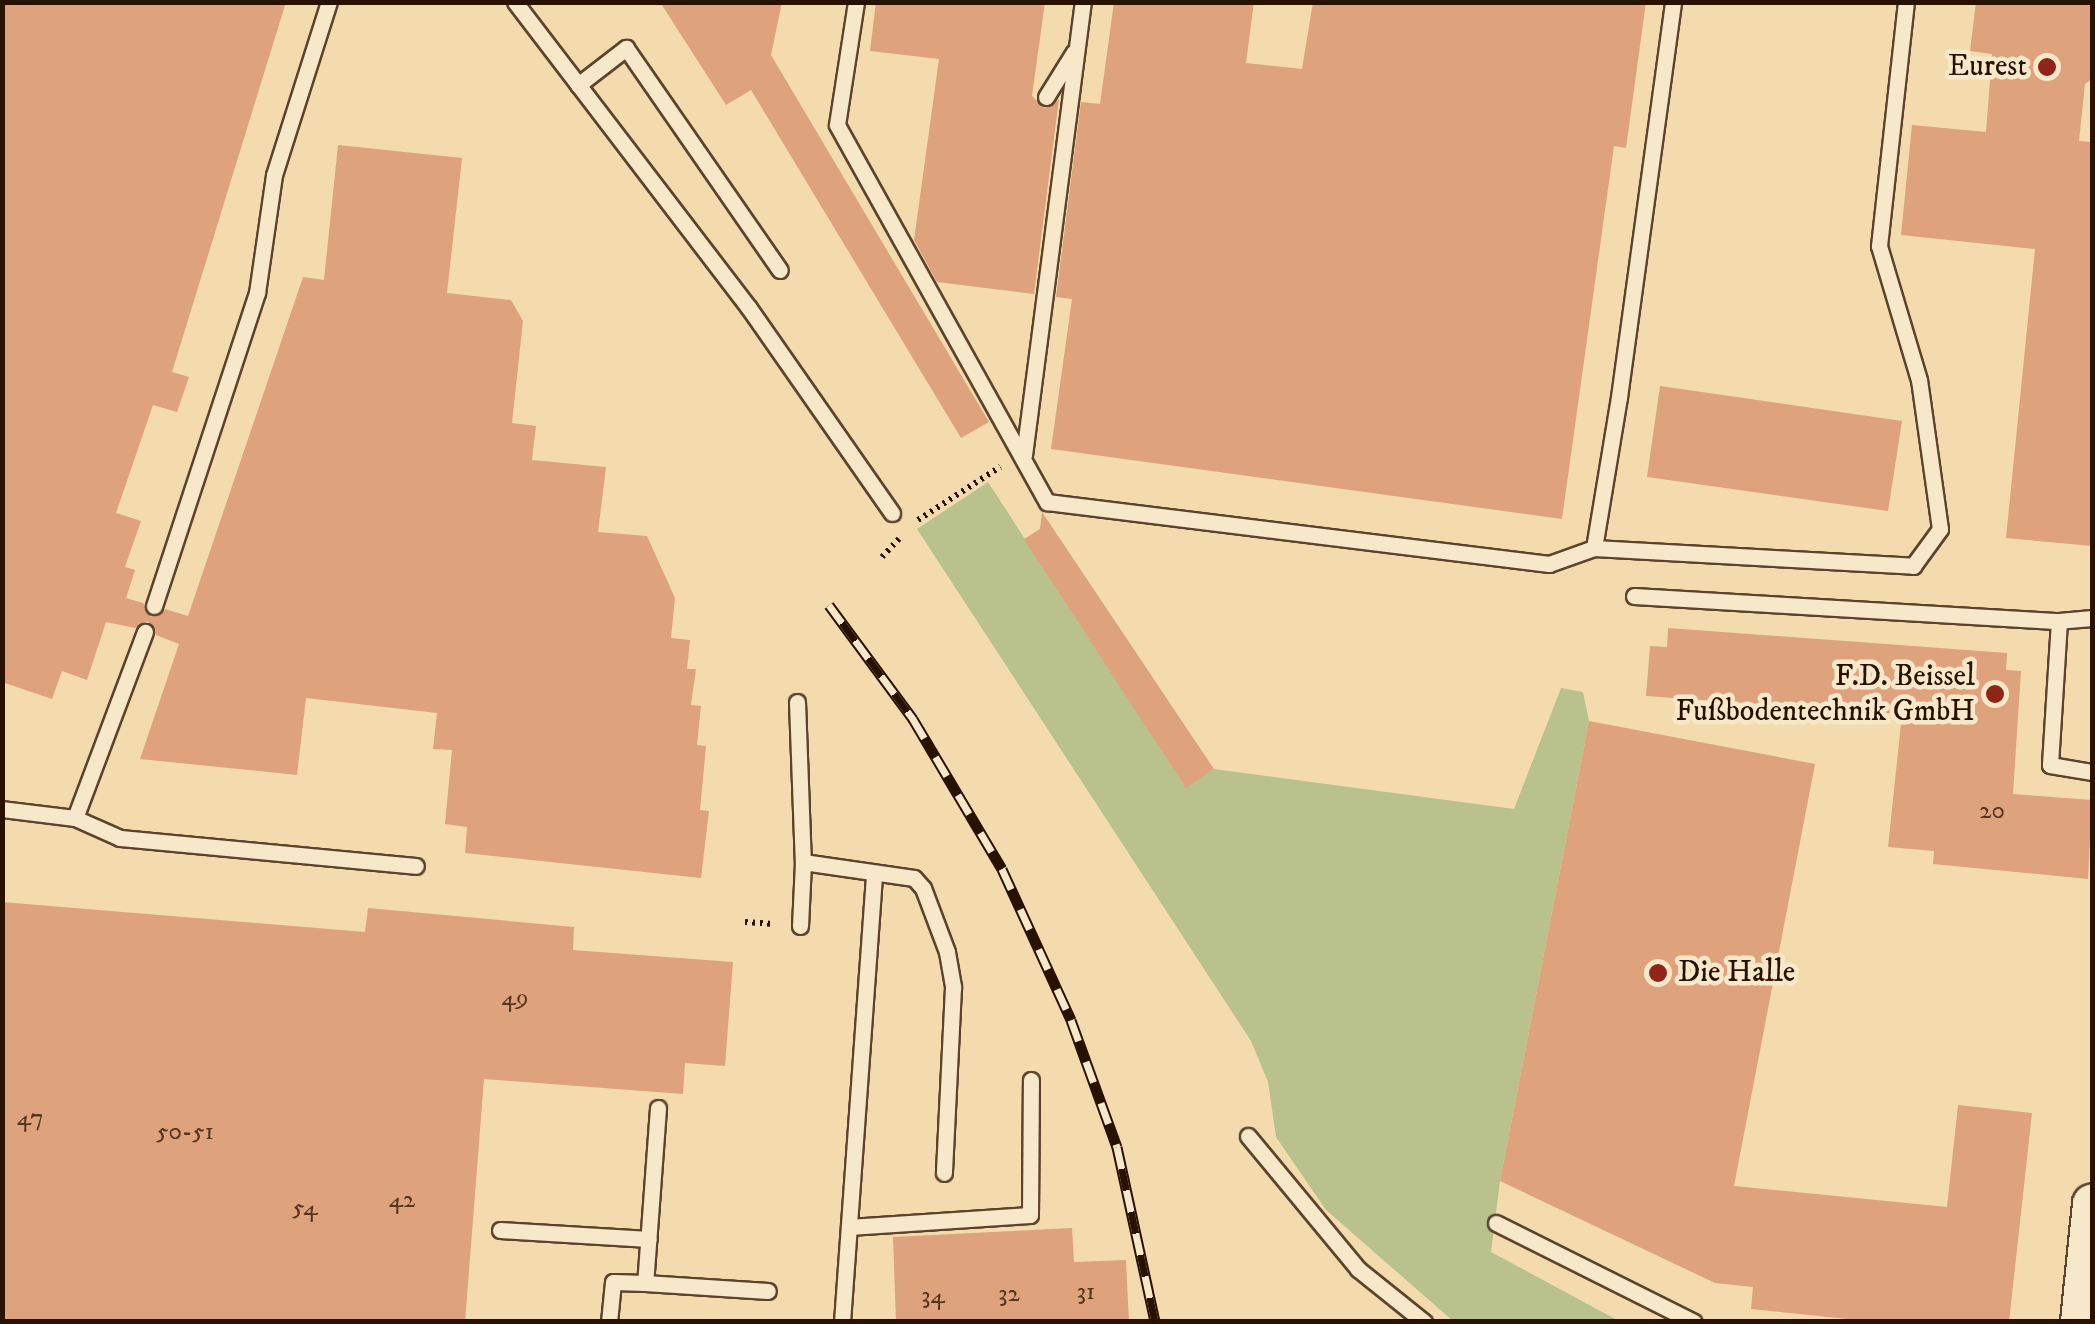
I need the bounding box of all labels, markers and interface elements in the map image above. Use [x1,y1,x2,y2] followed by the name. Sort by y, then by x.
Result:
[1948,49,2027,85] place label: Eurest
[2036,56,2058,78] marker: Eurest
[1676,659,1975,730] place label: F.D. Beissel Fußbodentechnik GmbH
[1984,683,2006,705] marker: F.D. Beissel Fußbodentechnik GmbH
[1979,796,2005,826] house number: 20
[1678,955,1795,991] place label: Die Halle
[1647,962,1669,984] marker: Die Halle
[502,983,528,1013] house number: 49
[17,1103,43,1133] house number: 47
[156,1117,214,1147] house number: 50-51
[389,1185,415,1215] house number: 42
[292,1193,318,1223] house number: 54
[1077,1277,1095,1307] house number: 31
[998,1279,1020,1309] house number: 32
[921,1281,945,1311] house number: 34

